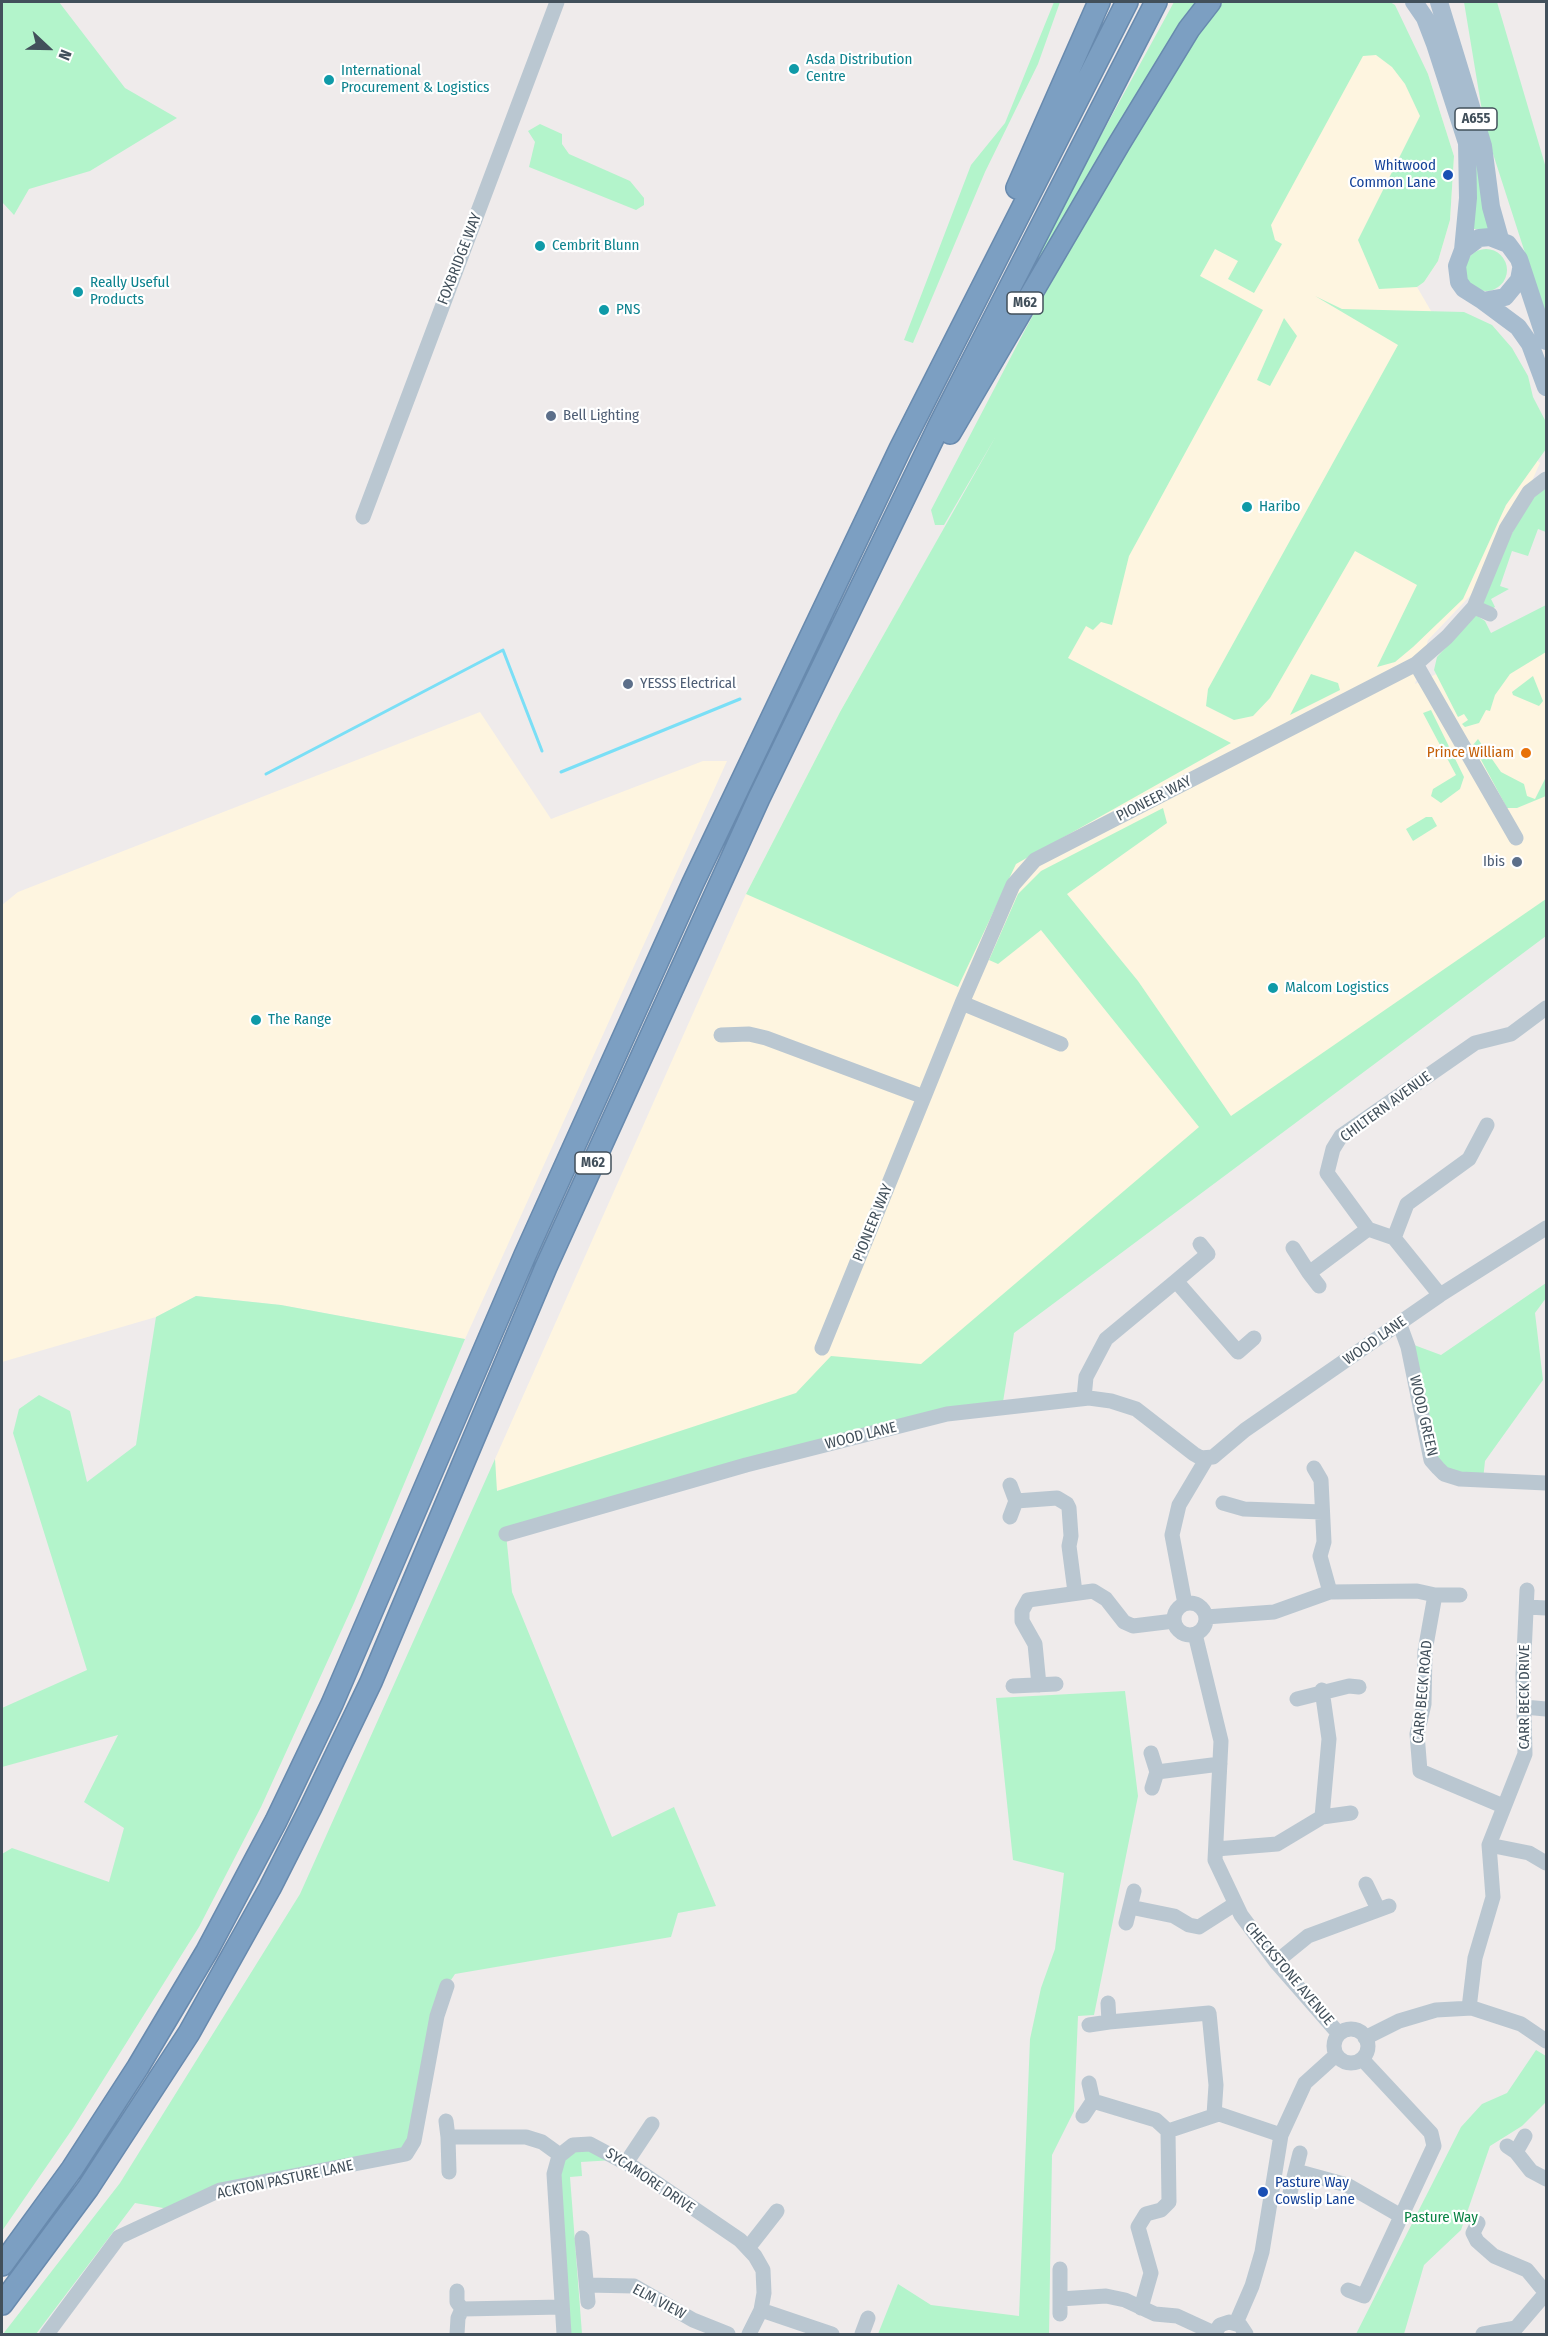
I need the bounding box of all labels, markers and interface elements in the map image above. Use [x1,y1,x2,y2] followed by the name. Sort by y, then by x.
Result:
[18,18,78,78] north arrow
[55,47,76,63] text: N
[806,51,912,86] place label: Asda Distribution Centre
[341,62,489,97] place label: International Procurement & Logistics
[787,62,801,76] marker: Asda Distribution Centre
[322,73,336,87] marker: International Procurement & Logistics
[1455,108,1497,130] road number: A655
[1349,157,1436,192] place label: Whitwood Common Lane
[1441,168,1455,182] marker: Whitwood Common Lane
[434,211,486,307] street label: FOXBRIDGE WAY
[552,237,640,255] place label: Cembrit Blunn
[533,239,547,253] marker: Cembrit Blunn
[90,274,169,309] place label: Really Useful Products
[71,285,85,299] marker: Really Useful Products
[1007,292,1043,314] road number: M62
[616,301,640,319] place label: PNS
[597,303,611,317] marker: PNS
[563,407,639,425] place label: Bell Lighting
[544,409,558,423] marker: Bell Lighting
[1259,498,1300,516] place label: Haribo
[1240,500,1254,514] marker: Haribo
[640,675,736,693] place label: YESSS Electrical
[621,677,635,691] marker: YESSS Electrical
[1427,744,1514,762] place label: Prince William
[1519,746,1533,760] marker: Prince William
[1113,772,1195,826] street label: PIONEER WAY
[1483,853,1505,871] place label: Ibis
[1510,855,1524,869] marker: Ibis
[1285,979,1389,997] place label: Malcom Logistics
[1266,981,1280,995] marker: Malcom Logistics
[268,1011,331,1029] place label: The Range
[249,1013,263,1027] marker: The Range
[1337,1068,1435,1146] street label: CHILTERN AVENUE
[575,1152,611,1174] road number: M62
[849,1182,897,1264] street label: PIONEER WAY
[1340,1313,1410,1369] street label: WOOD LANE
[1405,1374,1441,1458] street label: WOOD GREEN
[823,1418,899,1454] street label: WOOD LANE
[1410,1640,1436,1744] street label: CARR BECK ROAD
[1516,1644,1534,1750] street label: CARR BECK DRIVE
[1241,1919,1337,2029] street label: CHECKSTONE AVENUE
[602,2145,698,2217] street label: SYCAMORE DRIVE
[215,2157,355,2203] street label: ACKTON PASTURE LANE
[1275,2174,1355,2209] place label: Pasture Way Cowslip Lane
[1256,2185,1270,2199] marker: Pasture Way Cowslip Lane
[1404,2209,1478,2227] park label: Pasture Way
[629,2281,689,2323] street label: ELM VIEW

